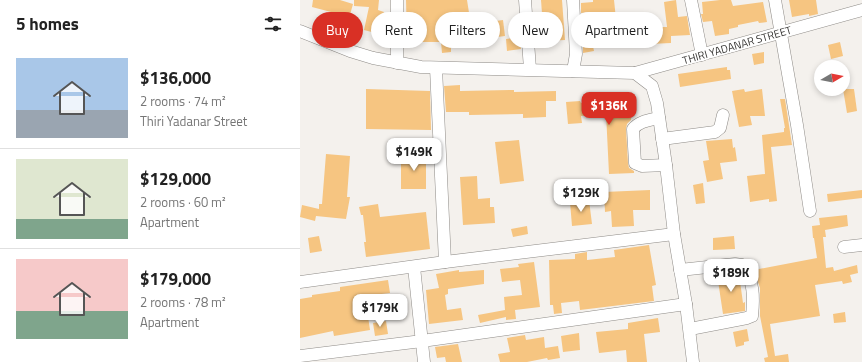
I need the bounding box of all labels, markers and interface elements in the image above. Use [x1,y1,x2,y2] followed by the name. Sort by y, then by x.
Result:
[16,11,79,37] text: 5 homes
[312,12,363,48] chip: Buy
[371,12,427,48] chip: Rent
[435,12,500,48] chip: Filters
[508,12,563,48] chip: New
[571,12,663,48] chip: Apartment
[262,13,284,35] icon: filters
[681,22,794,68] street label: THIRI YADANAR STREET
[814,60,850,96] north arrow
[814,60,850,96] map controls
[140,65,211,91] text: $136,000
[48,74,96,122] icon: home
[140,91,226,111] text: 2 rooms · 74 m²
[581,92,637,126] pin: $136K
[591,95,627,115] text: $136K
[140,111,247,131] text: Thiri Yadanar Street
[386,138,442,172] pin: $149K
[396,141,432,161] text: $149K
[140,166,211,192] text: $129,000
[48,175,96,223] icon: home
[553,179,609,213] pin: $129K
[563,182,599,202] text: $129K
[140,192,226,212] text: 2 rooms · 60 m²
[140,212,199,232] text: Apartment
[703,259,759,293] pin: $189K
[713,262,749,282] text: $189K
[140,266,211,292] text: $179,000
[48,275,96,323] icon: home
[140,292,226,312] text: 2 rooms · 78 m²
[352,294,408,328] pin: $179K
[362,297,398,317] text: $179K
[140,312,199,332] text: Apartment

